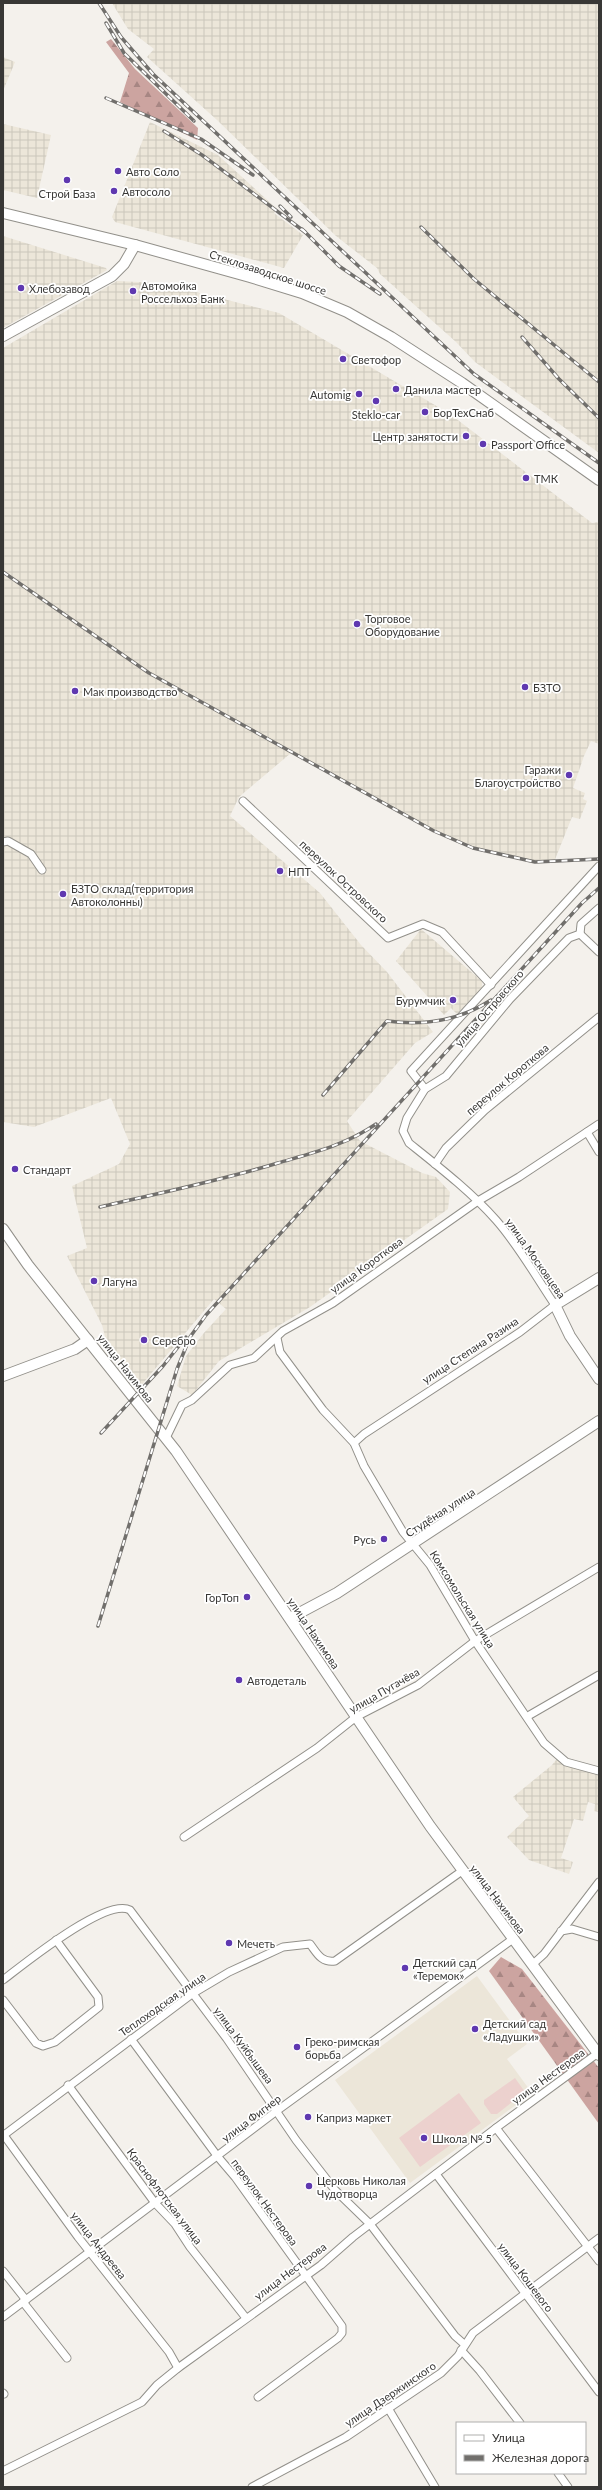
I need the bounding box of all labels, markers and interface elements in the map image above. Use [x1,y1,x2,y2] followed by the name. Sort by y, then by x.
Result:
[126,165,179,178] place label: Авто Соло
[113,166,123,176] marker: Авто Соло
[62,175,72,185] marker: Строй База
[122,185,170,198] place label: Автосоло
[109,186,119,196] marker: Автосоло
[39,187,95,200] place label: Строй База
[208,247,328,297] street label: Стеклозаводское шоссе
[141,279,225,305] place label: Автомойка Россельхоз Банк
[29,282,90,295] place label: Хлебозавод
[16,283,26,293] marker: Хлебозавод
[128,286,138,296] marker: Автомойка Россельхоз Банк
[351,353,401,366] place label: Светофор
[338,354,348,364] marker: Светофор
[404,383,481,396] place label: Данила мастер
[391,384,401,394] marker: Данила мастер
[310,388,351,401] place label: Automig
[354,389,364,399] marker: Automig
[371,396,381,406] marker: Steklo-car
[433,406,494,419] place label: БорТехСнаб
[420,407,430,417] marker: БорТехСнаб
[352,408,400,421] place label: Steklo-car
[372,430,458,443] place label: Центр занятости
[461,431,471,441] marker: Центр занятости
[491,438,565,451] place label: Passport Office
[478,439,488,449] marker: Passport Office
[534,472,559,485] place label: ТМК
[521,473,531,483] marker: ТМК
[365,612,440,638] place label: Торговое Оборудование
[352,619,362,629] marker: Торговое Оборудование
[533,681,561,694] place label: БЗТО
[520,682,530,692] marker: БЗТО
[83,685,178,698] place label: Мак производство
[70,686,80,696] marker: Мак производство
[474,763,561,789] place label: Гаражи Благоустройство
[564,770,574,780] marker: Гаражи Благоустройство
[297,837,391,925] street label: переулок Островского
[288,865,311,878] place label: НПТ
[275,866,285,876] marker: НПТ
[71,882,194,908] place label: БЗТО склад(территория Автоколонны)
[58,889,68,899] marker: БЗТО склад(территория Автоколонны)
[452,967,526,1049] street label: улица Островского
[396,994,445,1007] place label: Бурумчик
[448,995,458,1005] marker: Бурумчик
[463,1041,551,1117] street label: переулок Короткова
[23,1163,72,1176] place label: Стандарт
[10,1164,20,1174] marker: Стандарт
[503,1215,569,1301] street label: улица Московцева
[327,1234,405,1296] street label: улица Короткова
[101,1275,137,1288] place label: Лагуна
[89,1276,99,1286] marker: Лагуна
[419,1314,521,1386] street label: улица Степана Разина
[95,1331,157,1405] street label: улица Нахимова
[152,1334,196,1347] place label: Серебро
[139,1335,149,1345] marker: Серебро
[403,1485,477,1539] street label: Студёная улица
[353,1533,376,1546] place label: Русь
[379,1534,389,1544] marker: Русь
[428,1548,498,1650] street label: Комсомольская улица
[205,1591,239,1604] place label: ГорТоп
[242,1592,252,1602] marker: ГорТоп
[285,1595,343,1671] street label: улица Нахимова
[347,1665,421,1715] street label: улица Пугачёва
[247,1674,306,1687] place label: Автодеталь
[234,1675,244,1685] marker: Автодеталь
[468,1862,528,1936] street label: улица Нахимова
[237,1937,275,1950] place label: Мечеть
[224,1938,234,1948] marker: Мечеть
[413,1956,477,1982] place label: Детский сад «Теремок»
[400,1963,410,1973] marker: Детский сад «Теремок»
[116,1969,208,2039] street label: Теплоходская улица
[212,2004,276,2086] street label: улица Куйбышева
[483,2017,547,2043] place label: Детский сад «Ладушки»
[470,2024,480,2034] marker: Детский сад «Ладушки»
[305,2035,380,2061] place label: Греко-римская борьба
[292,2042,302,2052] marker: Греко-римская борьба
[509,2045,587,2107] street label: улица Нестерова
[219,2092,283,2144] street label: улица Фигнер
[316,2111,392,2124] place label: Каприз маркет
[303,2112,313,2122] marker: Каприз маркет
[432,2132,492,2145] place label: Школа № 5
[419,2133,429,2143] marker: Школа № 5
[125,2145,205,2247] street label: Краснофлотская улица
[229,2156,301,2248] street label: переулок Нестерова
[317,2174,406,2200] place label: Церковь Николая Чудотворца
[304,2181,314,2191] marker: Церковь Николая Чудотворца
[69,2209,129,2281] street label: улица Андреева
[251,2240,329,2302] street label: улица Нестерова
[496,2240,556,2314] street label: улица Кошевого
[342,2359,438,2429] street label: улица Дзержинского
[456,2422,586,2474] legend
[492,2430,525,2445] text: Улица
[492,2450,589,2465] text: Железная дорога

